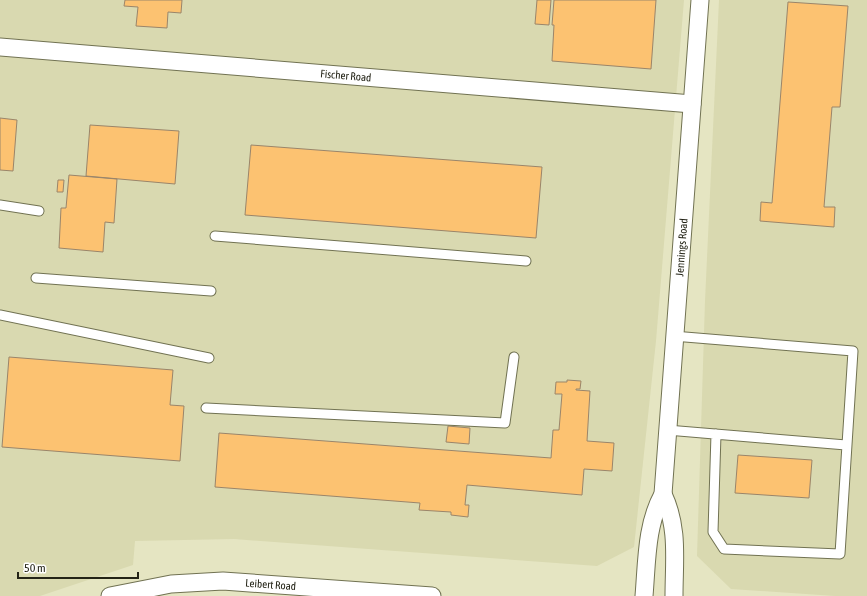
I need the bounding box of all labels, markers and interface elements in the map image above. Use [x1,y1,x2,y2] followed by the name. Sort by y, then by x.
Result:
[320,67,372,84] street label: Fischer Road
[673,218,690,277] street label: Jennings Road
[18,554,138,580] scale bar
[24,561,46,575] text: 50 m
[245,577,296,592] street label: Leibert Road

